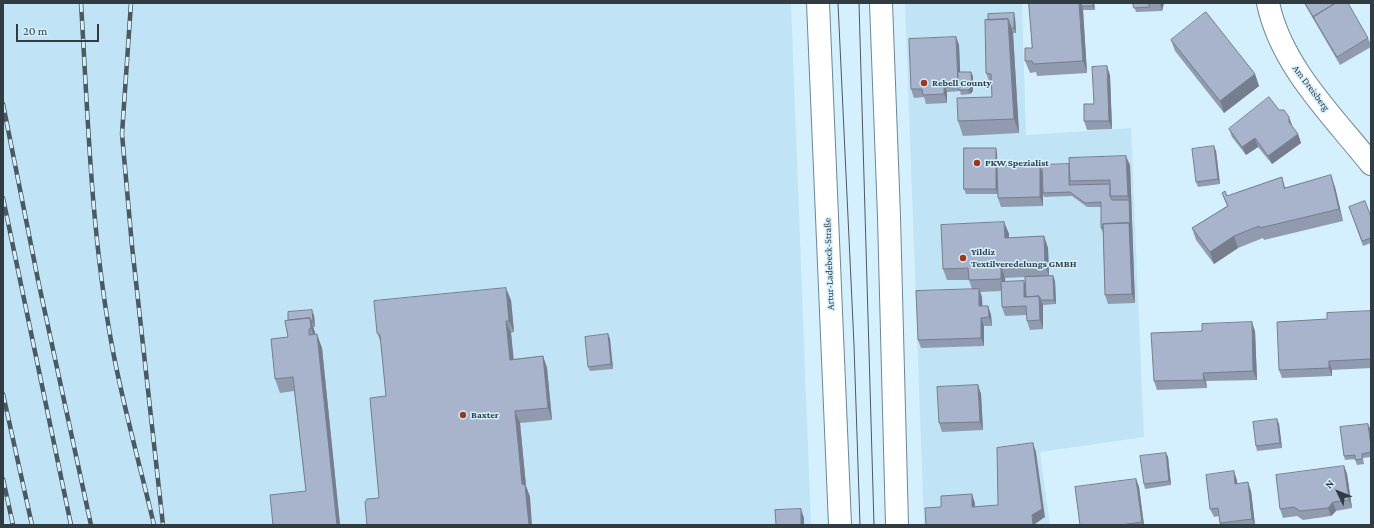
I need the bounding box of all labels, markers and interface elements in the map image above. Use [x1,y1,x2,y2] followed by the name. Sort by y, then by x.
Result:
[18,16,101,42] scale bar
[23,24,47,38] text: 20 m
[1290,63,1332,113] street label: Am Dreisberg
[932,77,991,89] place label: Rebell County
[919,78,929,88] marker: Rebell County
[985,157,1049,169] place label: PKW Spezialist
[972,158,982,168] marker: PKW Spezialist
[821,218,837,310] street label: Artur-Ladebeck-Straße
[971,246,1077,270] place label: Yildiz Textilveredelungs GMBH
[958,253,968,263] marker: Yildiz Textilveredelungs GMBH
[471,409,499,421] place label: Baxter
[458,410,468,420] marker: Baxter
[1318,472,1358,512] north arrow
[1322,477,1336,491] text: N

